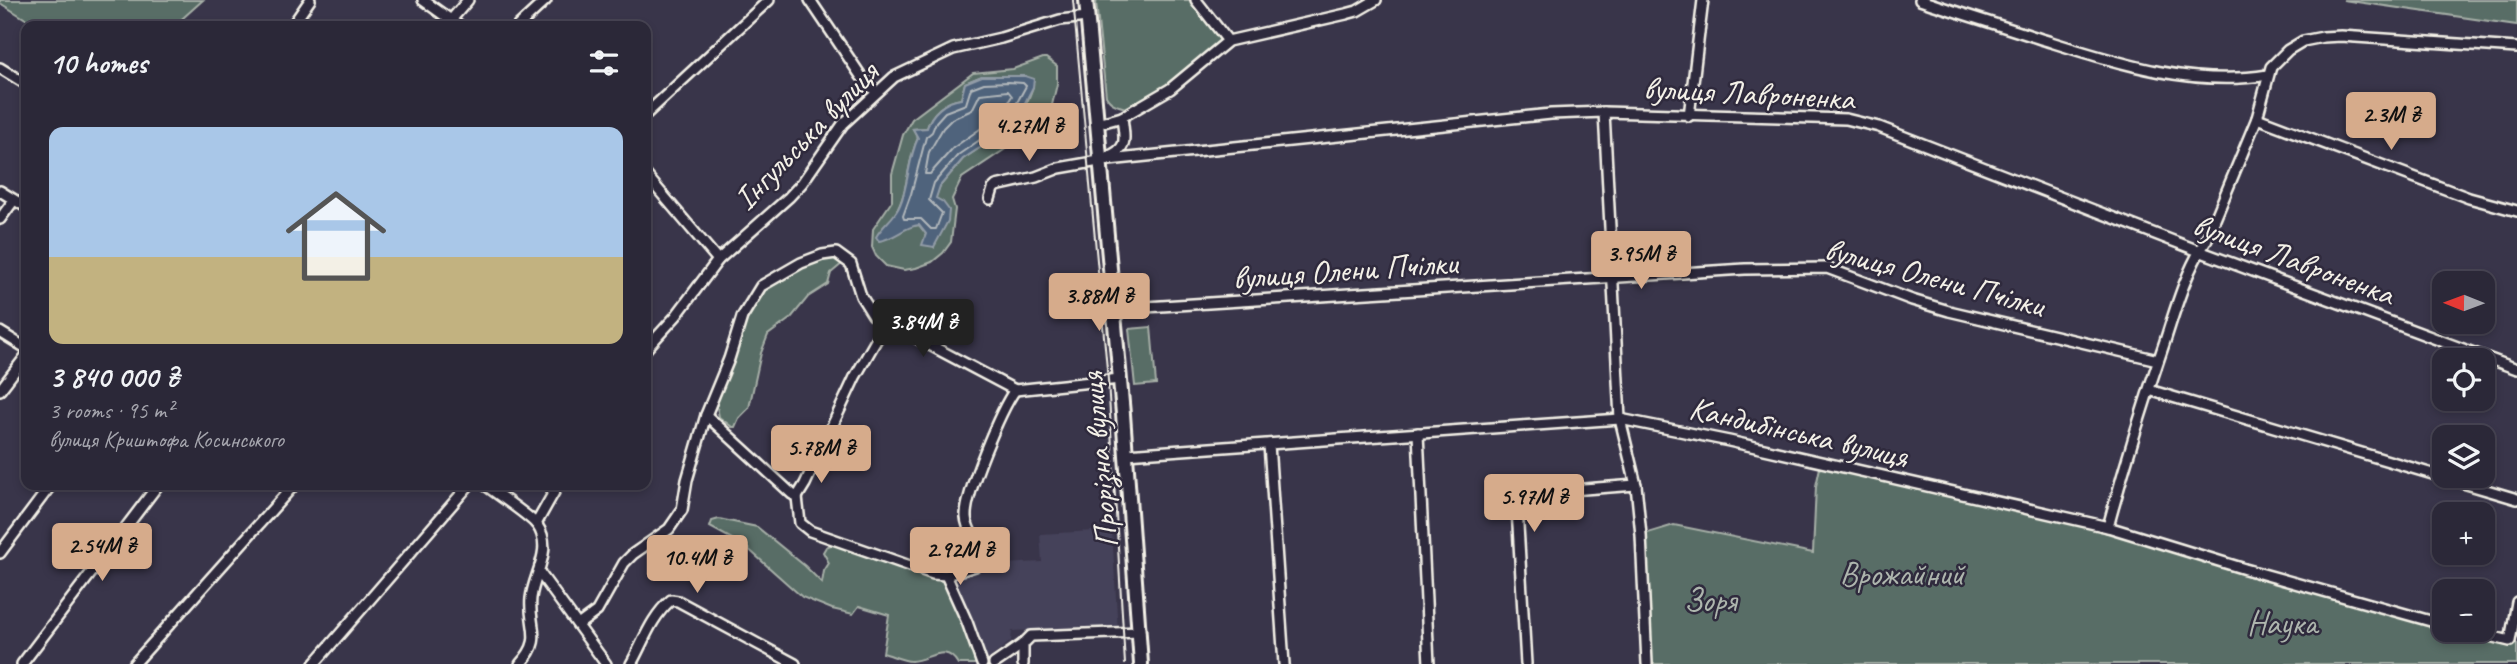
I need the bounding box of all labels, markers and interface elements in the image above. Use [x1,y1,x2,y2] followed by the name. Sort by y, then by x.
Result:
[49,44,147,82] text: 10 homes
[585,44,623,82] icon: filters
[724,50,889,219] street label: Інгульська вулиця
[1643,67,1858,120] street label: вулиця Лавроненка
[2334,92,2448,152] pin: 2.3M ₴
[2362,100,2420,129] text: 2.3M ₴
[964,104,1094,163] pin: 4.27M ₴
[995,111,1063,140] text: 4.27M ₴
[273,173,399,299] icon: home
[2187,203,2402,316] street label: вулиця Лавроненка
[1821,228,2051,327] street label: вулиця Олени Пчілки
[1576,232,1706,291] pin: 3.95M ₴
[1607,239,1675,268] text: 3.95M ₴
[1231,241,1461,299] street label: вулиця Олени Пчілки
[2432,271,2496,334] north arrow
[2432,271,2495,642] map controls
[1034,274,1164,333] pin: 3.88M ₴
[1065,281,1133,310] text: 3.88M ₴
[858,300,988,359] pin: 3.84M ₴
[889,307,957,336] text: 3.84M ₴
[2432,348,2495,411] button: locate
[49,358,179,396] text: 3 840 000 ₴
[1070,369,1128,550] street label: Прорізна вулиця
[1686,386,1913,478] street label: Кандибінська вулиця
[49,396,173,425] text: 3 rooms · 95 m²
[49,425,284,454] text: вулиця Криштофа Косинського
[2432,425,2495,488] button: layers
[756,426,886,485] pin: 5.78M ₴
[787,433,855,462] text: 5.78M ₴
[1469,475,1599,534] pin: 5.97M ₴
[1500,482,1568,511] text: 5.97M ₴
[2432,502,2495,565] button: +
[37,524,167,583] pin: 2.54M ₴
[895,528,1025,587] pin: 2.92M ₴
[68,531,136,560] text: 2.54M ₴
[926,535,994,564] text: 2.92M ₴
[632,536,762,595] pin: 10.4M ₴
[663,543,731,572] text: 10.4M ₴
[1840,553,1966,595] park label: Врожайний
[1684,579,1739,621] park label: Зоря
[2432,579,2495,642] button: −
[2247,602,2319,644] park label: Наука

